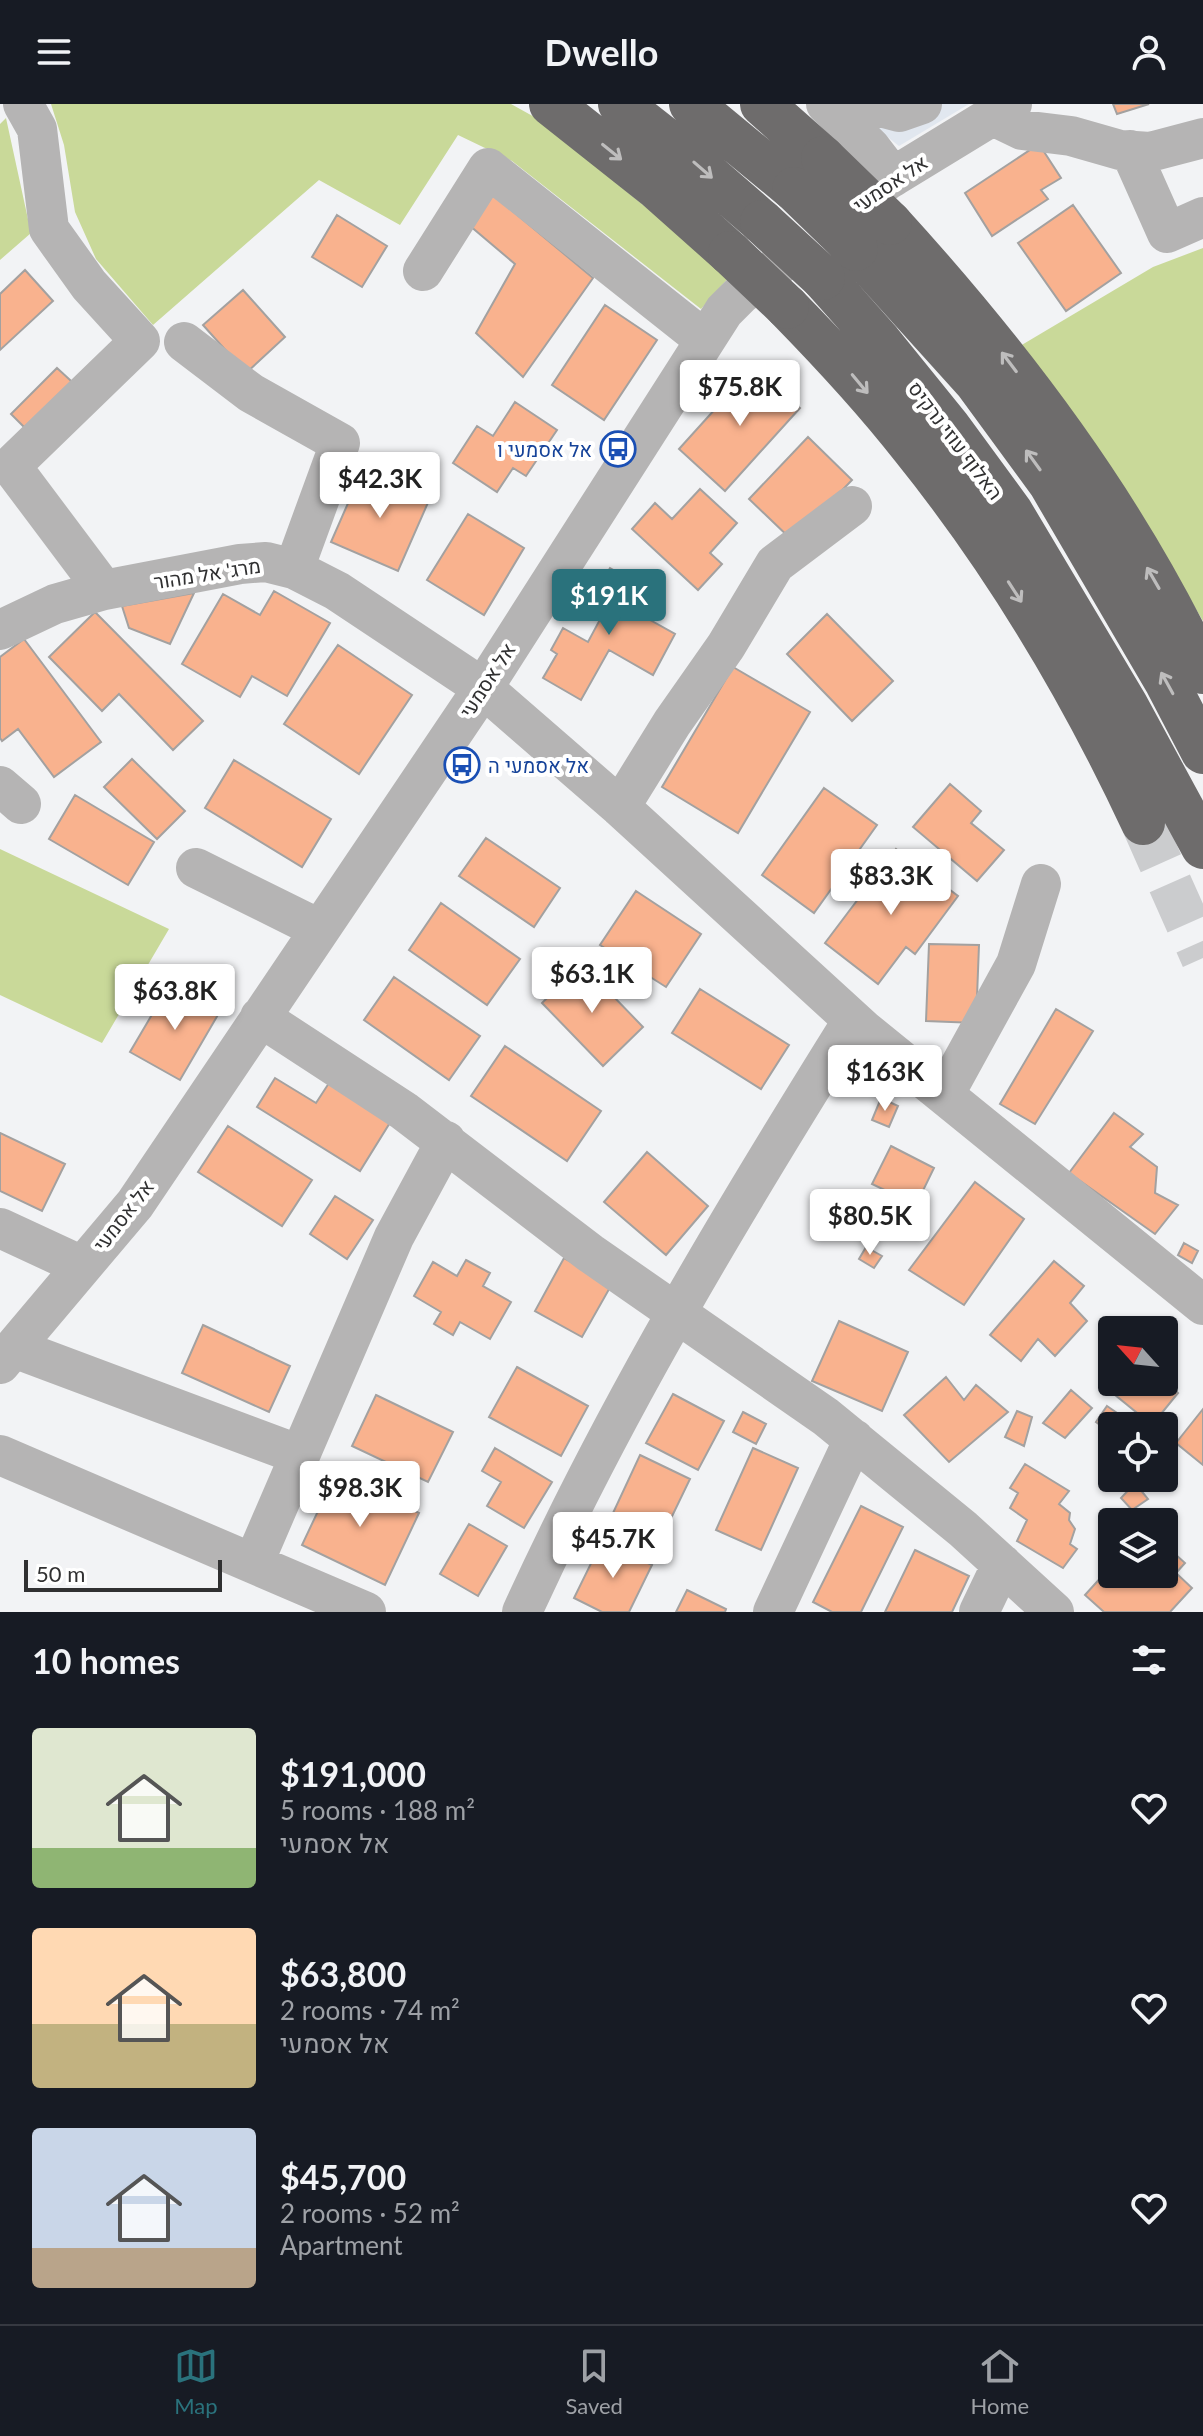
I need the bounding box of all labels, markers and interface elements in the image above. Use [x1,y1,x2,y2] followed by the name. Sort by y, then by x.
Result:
[32,30,76,74] icon: menu
[545,30,658,74] text: Dwello
[1127,30,1171,74] icon: person
[601,143,622,161] one-way arrow
[848,150,932,216] street label: אל אסמעי
[692,161,713,179] one-way arrow
[1000,352,1017,373] one-way arrow
[675,360,805,428] pin: $75.8K
[698,370,782,402] text: $75.8K
[851,373,869,394] one-way arrow
[904,376,1008,504] street label: האלוף עוזי נרקיס
[599,430,637,468] bus stop icon: אל אסמעי ו
[497,437,592,461] place label: אל אסמעי ו
[1025,450,1042,471] one-way arrow
[315,452,445,520] pin: $42.3K
[338,462,422,494] text: $42.3K
[152,553,262,593] street label: מרג' אל מהור
[1145,567,1161,590] one-way arrow
[553,569,665,637] pin: $191K
[570,579,648,611] text: $191K
[1007,581,1023,603] one-way arrow
[454,638,520,722] street label: אל אסמעי
[1158,671,1174,695] one-way arrow
[443,746,481,784] bus stop icon: אל אסמעי ה
[488,753,589,777] place label: אל אסמעי ה
[826,849,956,917] pin: $83.3K
[849,859,933,891] text: $83.3K
[527,947,657,1015] pin: $63.1K
[550,957,634,989] text: $63.1K
[110,964,240,1032] pin: $63.8K
[133,974,217,1006] text: $63.8K
[829,1045,941,1113] pin: $163K
[846,1055,924,1087] text: $163K
[88,1174,158,1256] street label: אל אסמעי
[805,1189,935,1257] pin: $80.5K
[828,1199,912,1231] text: $80.5K
[1098,1316,1178,1396] north arrow
[1098,1316,1178,1588] map controls
[1098,1412,1178,1492] button: locate
[295,1461,425,1529] pin: $98.3K
[318,1471,402,1503] text: $98.3K
[1098,1508,1178,1588] button: layers
[548,1512,678,1580] pin: $45.7K
[571,1522,655,1554] text: $45.7K
[24,1556,222,1592] scale bar
[36,1560,85,1587] text: 50 m
[1127,1638,1171,1682] icon: filters
[32,1640,180,1681] text: 10 homes
[280,1753,426,1794] text: $191,000
[96,1760,192,1856] icon: home
[1127,1786,1171,1830] icon: heart
[280,1794,475,1826] text: 5 rooms · 188 m²
[280,1827,389,1859] text: אל אסמעי
[280,1953,406,1994] text: $63,800
[96,1960,192,2056] icon: home
[1127,1986,1171,2030] icon: heart
[280,1994,460,2026] text: 2 rooms · 74 m²
[280,2027,389,2059] text: אל אסמעי
[280,2156,406,2197] text: $45,700
[96,2160,192,2256] icon: home
[1127,2186,1171,2230] icon: heart
[280,2197,460,2229] text: 2 rooms · 52 m²
[280,2229,403,2261] text: Apartment
[174,2344,218,2419] tab: Map
[565,2344,623,2419] tab: Saved
[971,2344,1029,2419] tab: Home

